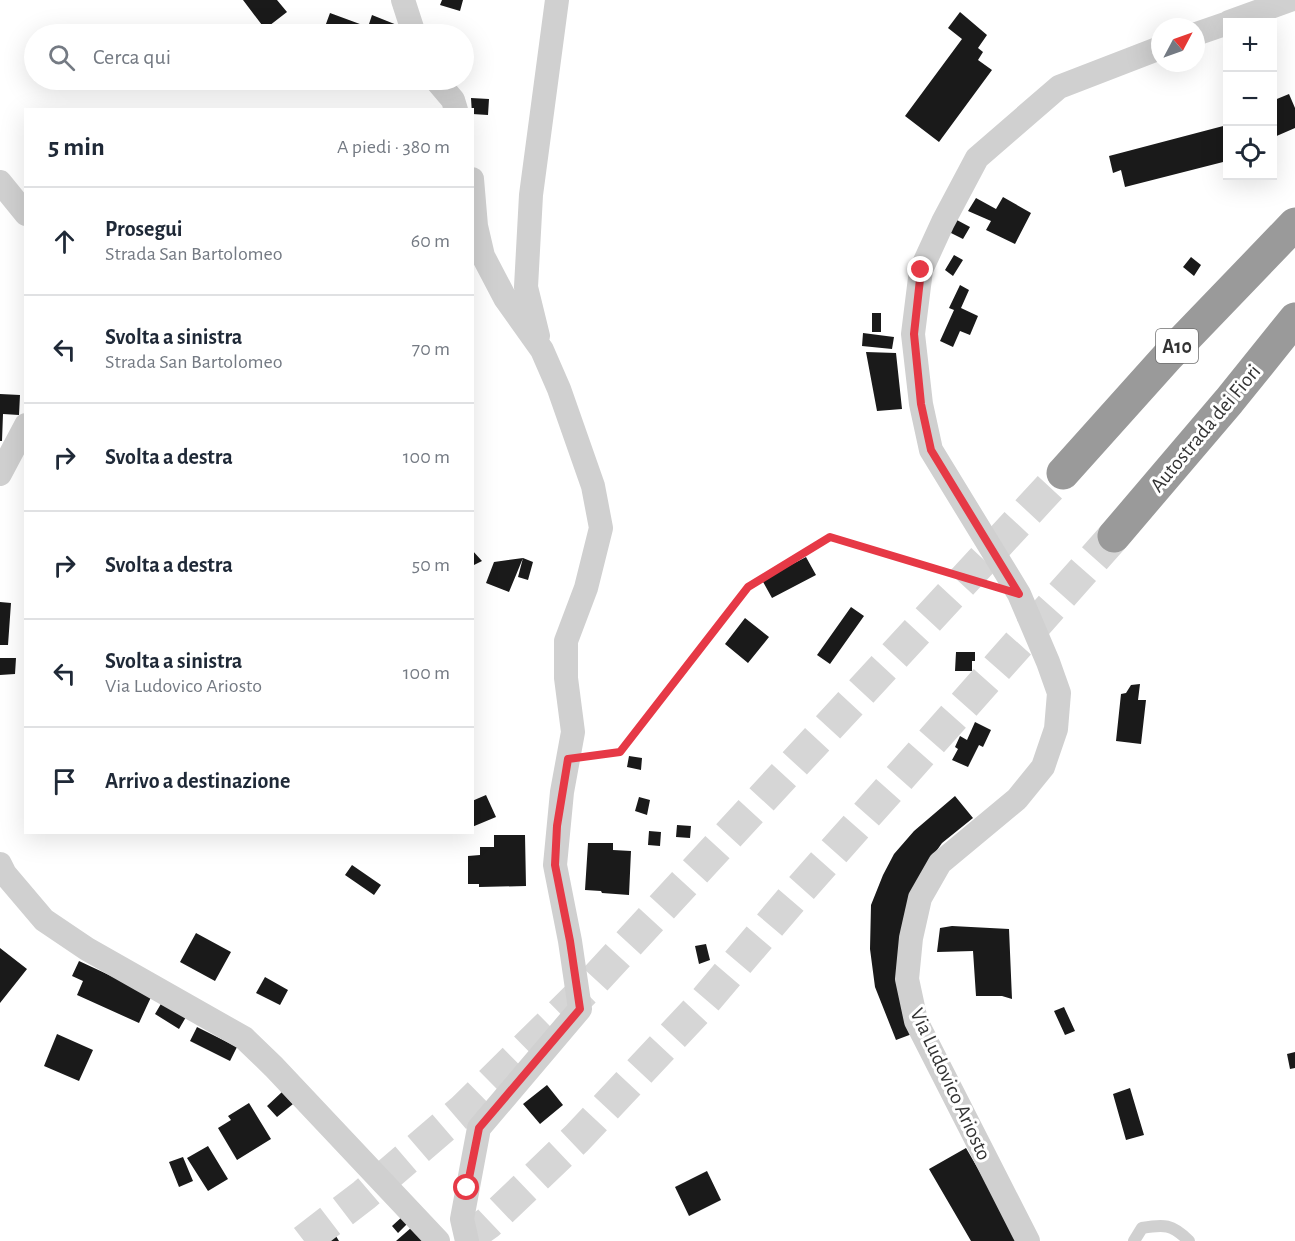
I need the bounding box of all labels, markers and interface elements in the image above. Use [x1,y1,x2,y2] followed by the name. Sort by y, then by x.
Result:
[1151,18,1205,72] north arrow
[1223,18,1277,180] map controls
[1223,18,1277,72] button: +
[24,24,474,90] search box
[45,41,78,74] icon: search
[93,46,171,68] text: Cerca qui
[1223,72,1277,126] button: −
[1223,126,1277,180] button: locate
[48,134,105,160] text: 5 min
[337,137,450,157] text: A piedi · 380 m
[105,218,182,240] text: Prosegui
[48,225,81,258] icon: ahead
[411,231,450,251] text: 60 m
[105,244,283,264] text: Strada San Bartolomeo
[907,256,933,282] route end
[105,326,242,348] text: Svolta a sinistra
[1156,329,1198,363] road number: A10
[48,333,81,366] icon: left
[412,339,450,359] text: 70 m
[105,352,283,372] text: Strada San Bartolomeo
[1146,361,1265,496] street label: Autostrada dei Fiori
[48,441,81,474] icon: right
[105,446,233,468] text: Svolta a destra
[403,447,450,467] text: 100 m
[48,549,81,582] icon: right
[105,554,233,576] text: Svolta a destra
[412,555,450,575] text: 50 m
[105,650,242,672] text: Svolta a sinistra
[48,657,81,690] icon: left
[403,663,450,683] text: 100 m
[105,676,262,696] text: Via Ludovico Ariosto
[48,765,81,798] icon: arrive
[105,770,290,792] text: Arrivo a destinazione
[906,1005,995,1163] street label: Via Ludovico Ariosto
[453,1174,479,1200] route start

